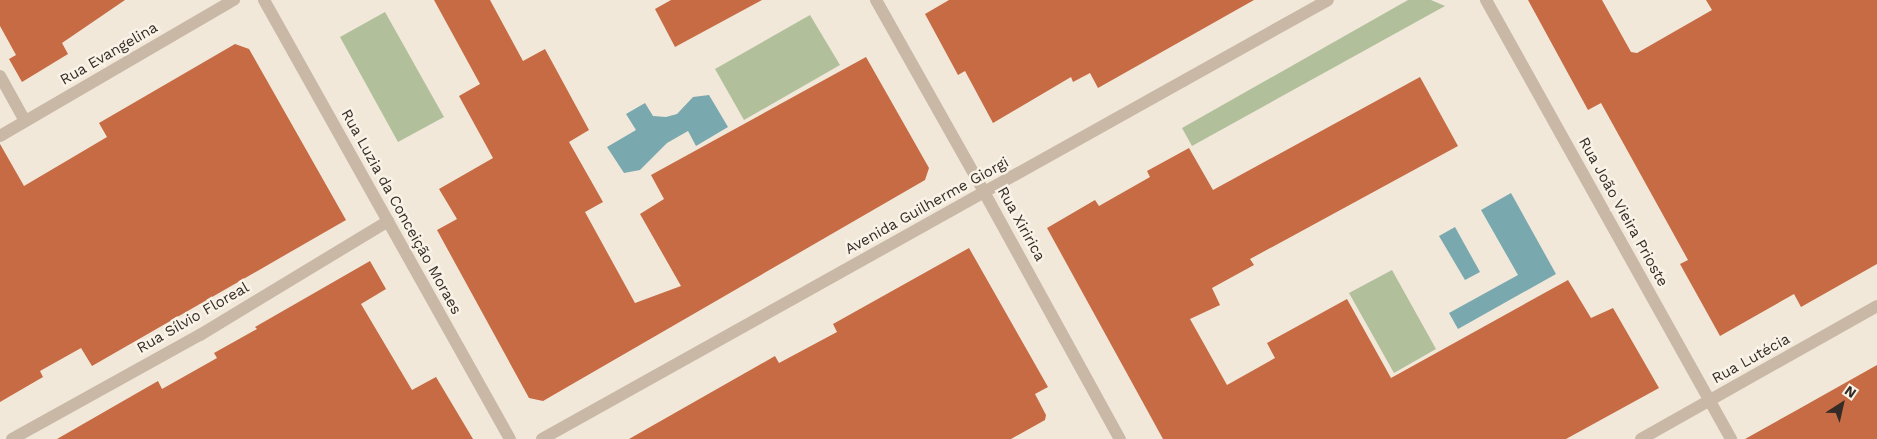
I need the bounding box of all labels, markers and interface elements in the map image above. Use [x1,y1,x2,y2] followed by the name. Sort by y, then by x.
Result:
[57,19,161,89] street label: Rua Evangelina
[337,106,465,318] street label: Rua Luzia da Conceição Moraes
[1574,133,1672,291] street label: Rua João Vieira Prioste
[842,153,1012,259] street label: Avenida Guilherme Giorgi
[993,183,1049,265] street label: Rua Xiririca
[134,279,252,357] street label: Rua Sílvio Floreal
[1709,330,1793,388] street label: Rua Lutécia
[1817,379,1867,429] north arrow
[1842,382,1859,401] text: N

